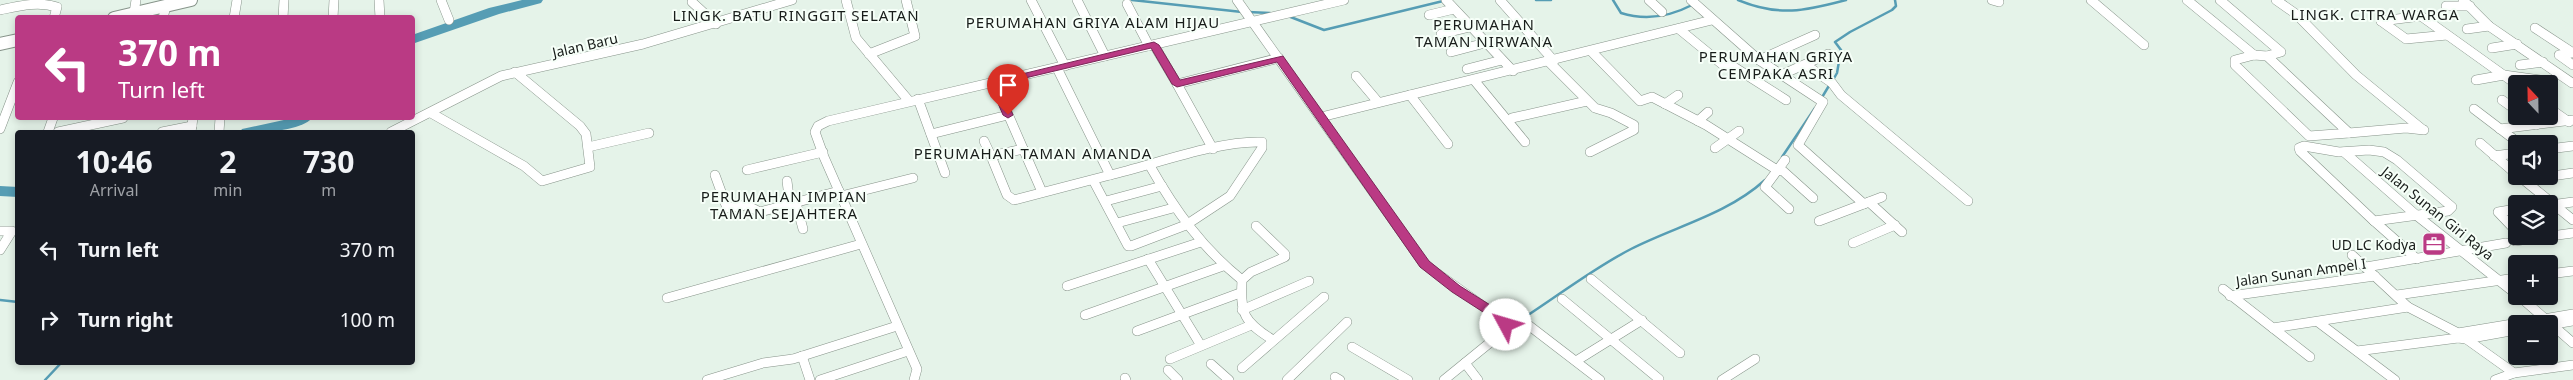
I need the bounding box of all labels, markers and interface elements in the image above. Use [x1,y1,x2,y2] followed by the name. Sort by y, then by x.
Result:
[2291,4,2459,24] district label: LINGK. CITRA WARGA
[672,5,920,25] district label: LINGK. BATU RINGGIT SELATAN
[966,12,1220,32] district label: PERUMAHAN GRIYA ALAM HIJAU
[1415,14,1553,51] district label: PERUMAHAN TAMAN NIRWANA
[548,28,620,62] street label: Jalan Baru
[118,29,221,76] text: 370 m
[35,35,100,100] icon: left
[1699,46,1853,83] district label: PERUMAHAN GRIYA CEMPAKA ASRI
[987,64,1029,115] pin
[994,71,1022,99] icon: arrive
[118,74,205,104] text: Turn left
[2508,75,2558,125] north arrow
[2508,75,2558,365] map controls
[2508,135,2558,185] button: sound
[76,141,153,182] text: 10:46
[219,141,236,182] text: 2
[303,141,354,182] text: 730
[914,143,1152,163] district label: PERUMAHAN TAMAN AMANDA
[2376,161,2498,264] street label: Jalan Sunan Giri Raya
[90,179,139,201] text: Arrival
[213,179,242,201] text: min
[321,179,336,201] text: m
[701,186,867,223] district label: PERUMAHAN IMPIAN TAMAN SEJAHTERA
[2508,195,2558,245] button: layers
[2421,231,2447,257] office icon: UD LC Kodya
[2332,235,2416,254] place label: UD LC Kodya
[35,236,63,264] icon: left
[78,237,159,263] text: Turn left
[340,237,395,263] text: 370 m
[2233,253,2367,291] street label: Jalan Sunan Ampel I
[2508,255,2558,305] button: +
[1479,298,1531,350] position arrow
[35,306,63,334] icon: right
[78,307,173,333] text: Turn right
[340,307,395,333] text: 100 m
[2508,315,2558,365] button: −

